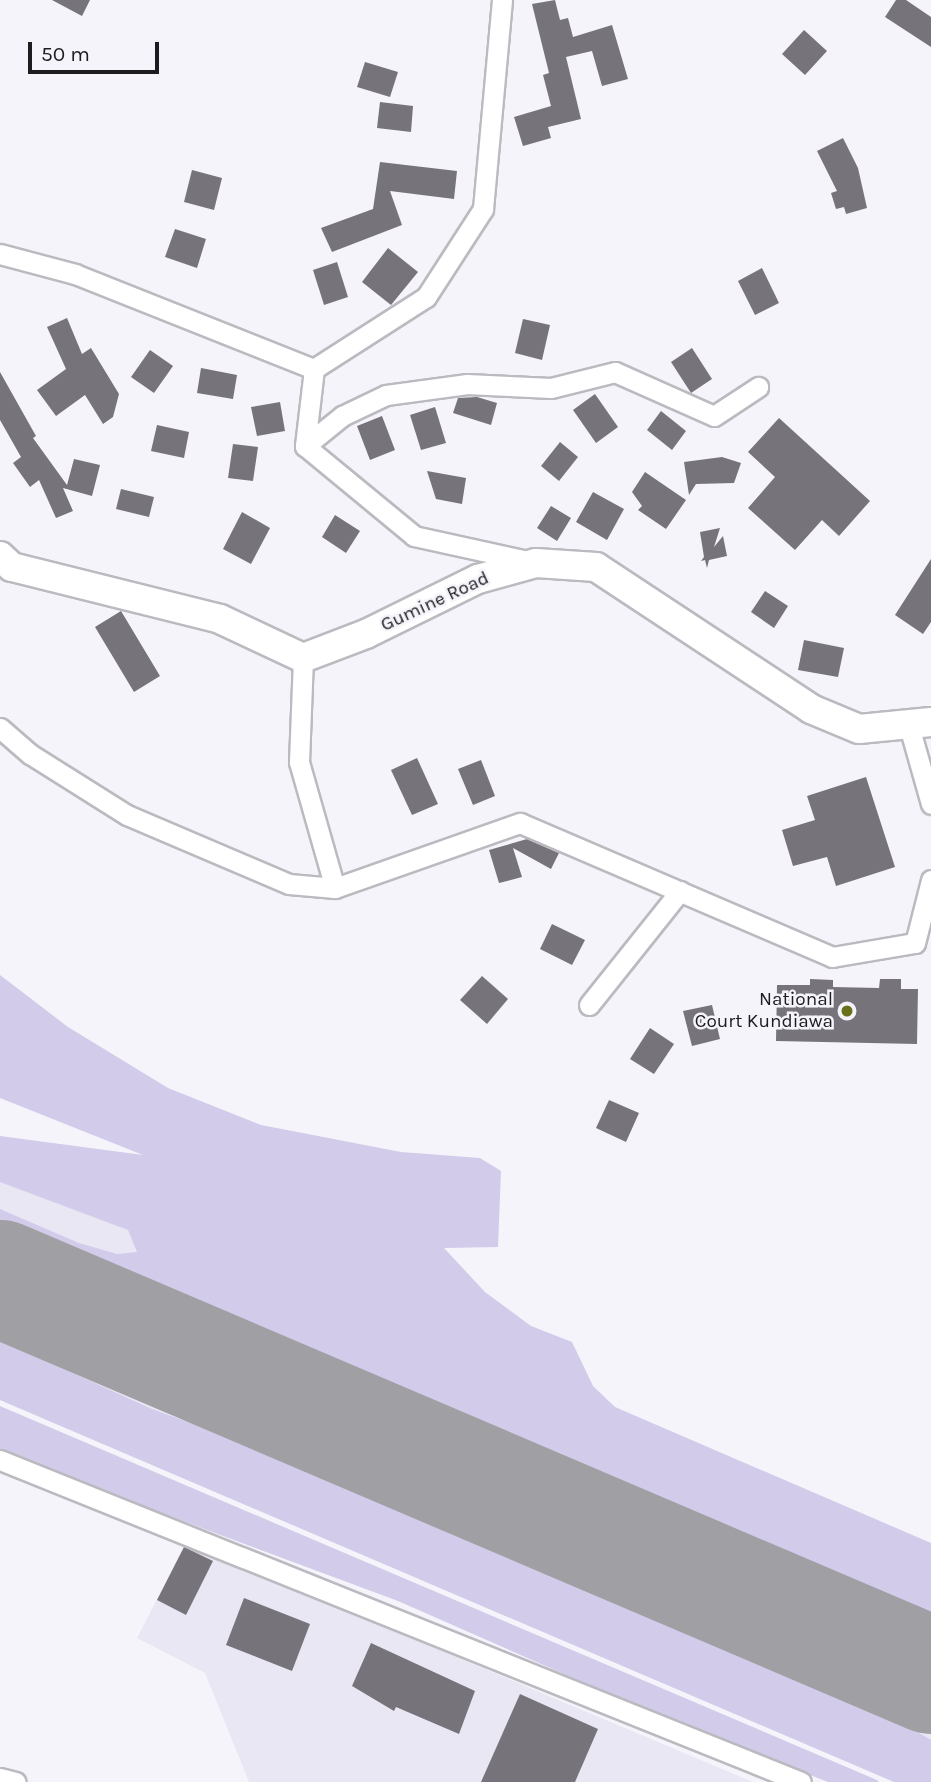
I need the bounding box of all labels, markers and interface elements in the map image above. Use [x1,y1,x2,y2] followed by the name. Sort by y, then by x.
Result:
[32,28,163,72] scale bar
[41,42,90,66] text: 50 m
[377,567,493,637] street label: Gumine Road
[695,989,833,1033] place label: National Court Kundiawa
[839,1003,855,1019] marker: National Court Kundiawa

